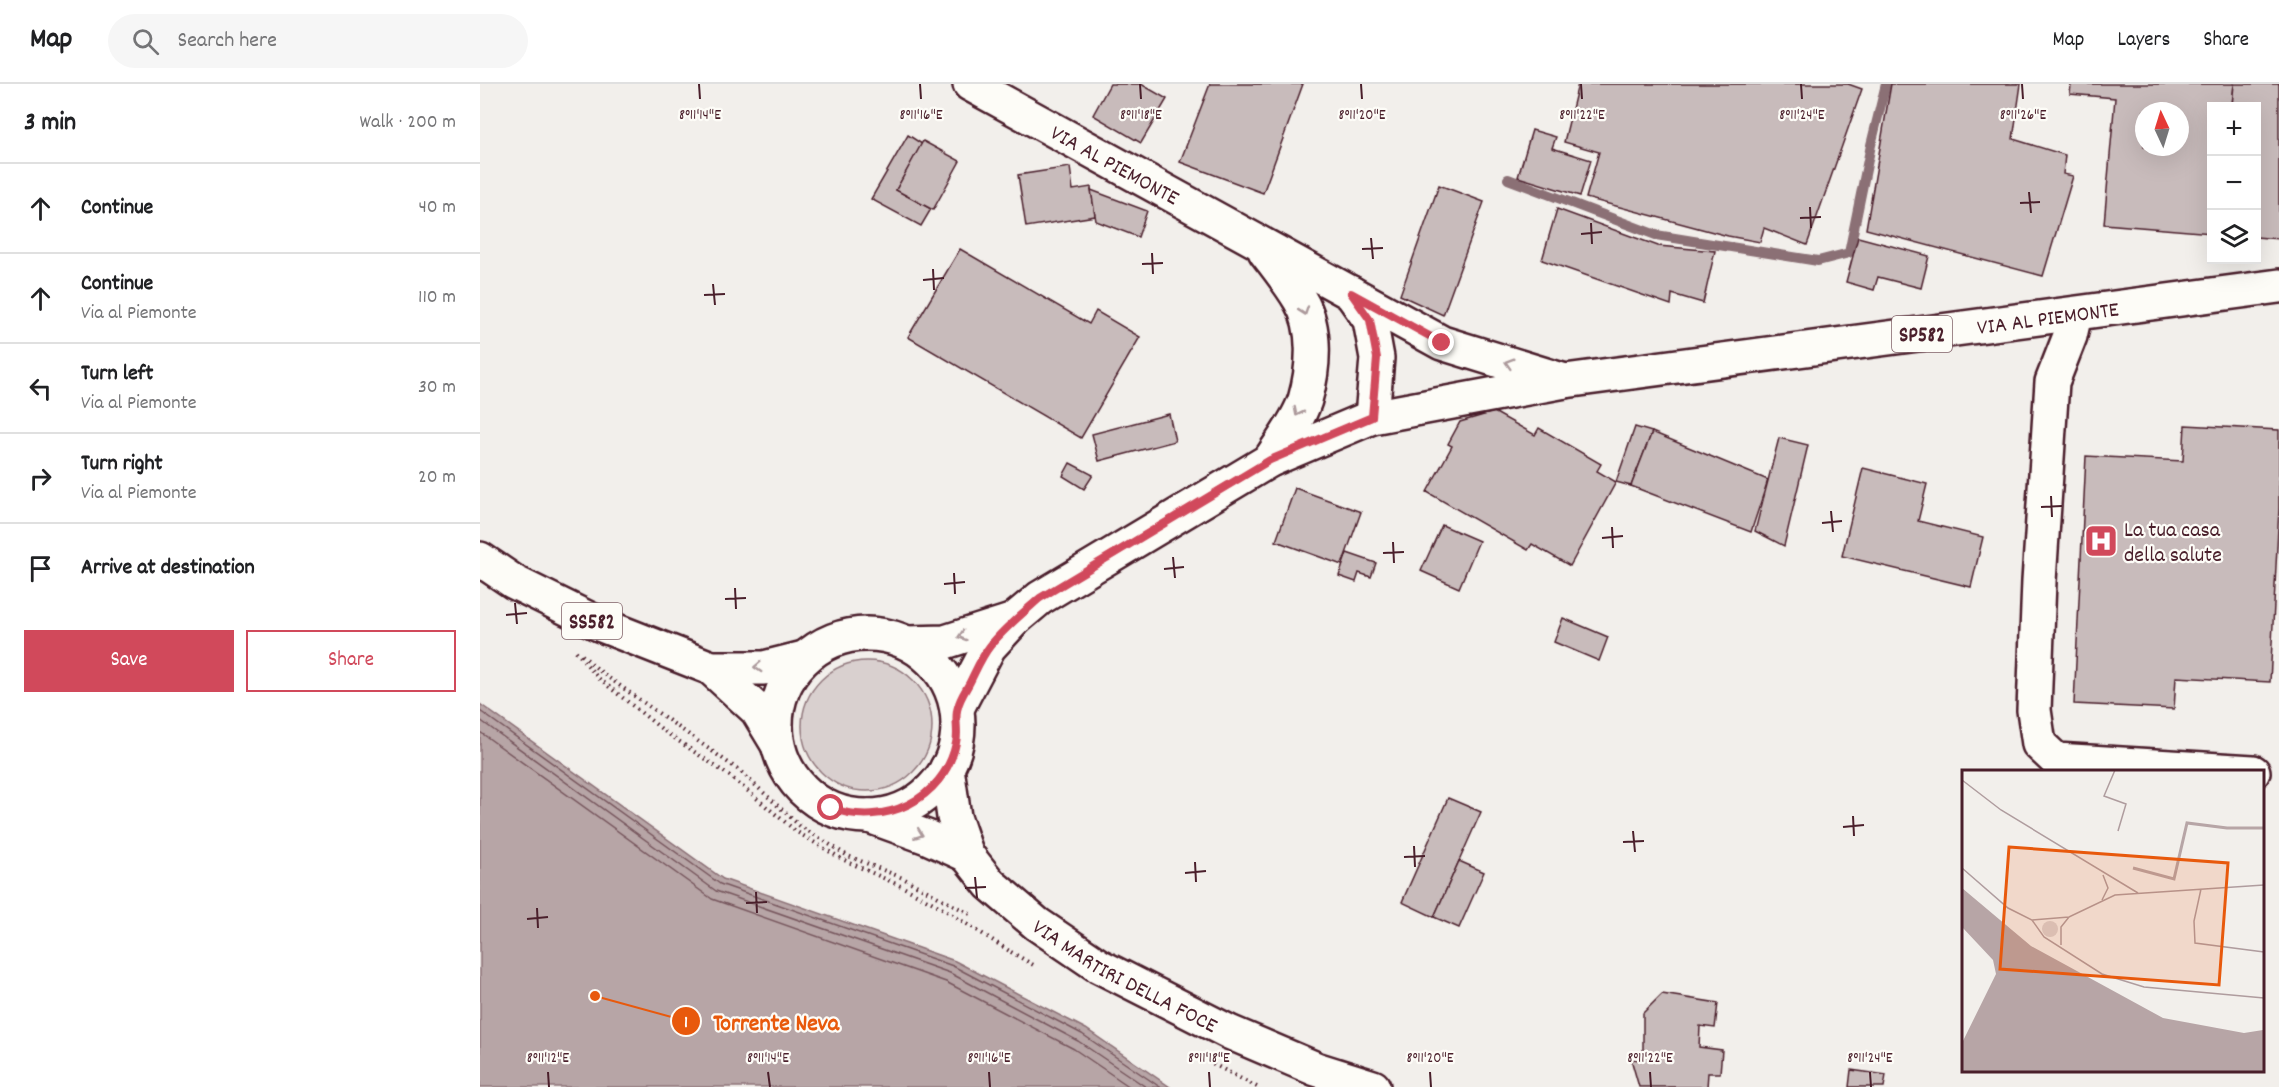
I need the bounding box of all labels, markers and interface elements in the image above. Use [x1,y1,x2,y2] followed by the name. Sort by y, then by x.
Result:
[108,14,528,68] search box
[30,21,72,61] text: Map
[129,25,162,58] icon: search
[177,26,277,57] text: Search here
[2053,26,2084,56] text: Map
[2117,26,2170,56] text: Layers
[2203,26,2249,56] text: Share
[2135,102,2189,156] north arrow
[2207,102,2261,264] map controls
[2207,102,2261,156] button: +
[24,105,76,142] text: 3 min
[679,105,721,127] text: 8°11'14"E
[899,105,943,127] text: 8°11'16"E
[1120,105,1162,127] text: 8°11'18"E
[1338,105,1386,127] text: 8°11'20"E
[1559,105,1605,127] text: 8°11'22"E
[1779,105,1825,127] text: 8°11'24"E
[2000,105,2046,127] text: 8°11'26"E
[360,109,456,137] text: Walk · 200 m
[1044,119,1184,215] street label: VIA AL PIEMONTE
[2207,156,2261,210] button: −
[24,192,57,225] icon: ahead
[81,193,153,224] text: Continue
[418,194,456,222] text: 40 m
[2207,210,2261,264] button: layers
[81,269,153,300] text: Continue
[24,282,57,315] icon: ahead
[418,284,456,312] text: 110 m
[1975,295,2121,345] street label: VIA AL PIEMONTE
[81,300,197,328] text: Via al Piemonte
[1297,305,1310,315] one-way arrow
[1892,316,1952,352] road number: SP582
[1428,329,1454,355] route end
[1504,358,1515,370] one-way arrow
[81,359,153,390] text: Turn left
[24,372,57,405] icon: left
[418,374,456,402] text: 30 m
[81,390,197,418] text: Via al Piemonte
[1294,406,1306,417] one-way arrow
[81,449,163,480] text: Turn right
[24,462,57,495] icon: right
[418,464,456,492] text: 20 m
[81,480,197,508] text: Via al Piemonte
[2124,516,2222,572] place label: La tua casa della salute
[2083,523,2119,559] hospital icon: La tua casa della salute
[24,552,57,585] icon: arrive
[81,553,255,584] text: Arrive at destination
[562,603,622,639] road number: SS582
[957,629,968,641] one-way arrow
[24,630,234,692] button: Save
[246,630,456,692] button: Share
[753,661,762,674] one-way arrow
[1962,770,2264,1072] inset map
[817,794,843,820] route start
[913,827,924,839] one-way arrow
[1025,913,1222,1043] street label: VIA MARTIRI DELLA FOCE
[671,1000,851,1042] callout: Torrente Neva
[713,1008,840,1042] text: Torrente Neva
[684,1011,688,1036] text: 1
[527,1048,569,1070] text: 8°11'12"E
[747,1048,789,1070] text: 8°11'14"E
[967,1048,1011,1070] text: 8°11'16"E
[1188,1048,1230,1070] text: 8°11'18"E
[1406,1048,1454,1070] text: 8°11'20"E
[1627,1048,1673,1070] text: 8°11'22"E
[1847,1048,1893,1070] text: 8°11'24"E

